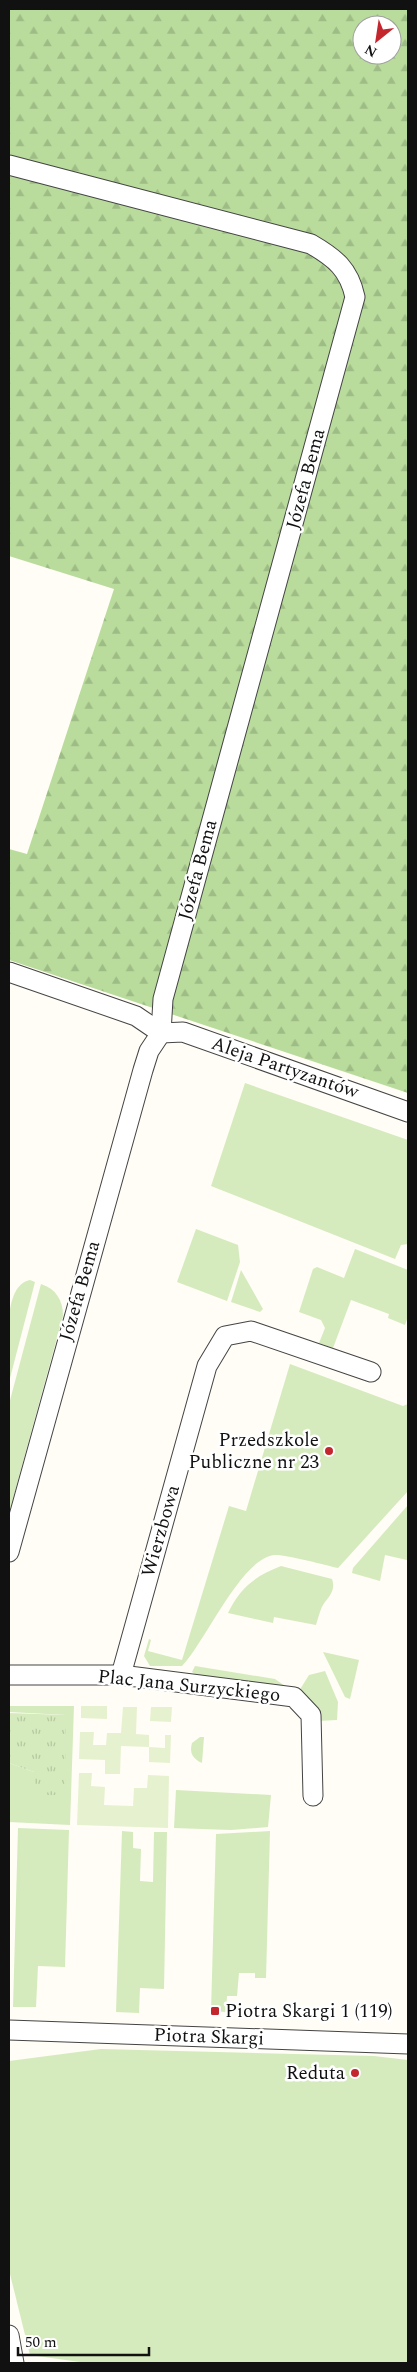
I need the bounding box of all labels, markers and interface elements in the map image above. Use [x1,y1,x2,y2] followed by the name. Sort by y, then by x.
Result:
[352,15,402,65] north arrow
[361,39,381,63] text: N
[279,425,334,533] street label: Józefa Bema
[171,816,226,924] street label: Józefa Bema
[207,1029,363,1107] street label: Aleja Partyzantów
[52,1237,108,1345] street label: Józefa Bema
[188,1426,319,1477] place label: Przedszkole Publiczne nr 23
[323,1445,335,1457] marker: Przedszkole Publiczne nr 23
[134,1481,188,1580] street label: Wierzbowa
[96,1662,282,1710] street label: Plac Jana Surzyckiego
[225,1997,393,2026] place label: Piotra Skargi 1 (119)
[209,2005,221,2017] marker: Piotra Skargi 1 (119)
[153,2021,265,2053] street label: Piotra Skargi
[286,2059,346,2088] place label: Reduta
[349,2067,361,2079] marker: Reduta
[18,2324,149,2356] scale bar
[25,2331,57,2354] text: 50 m

